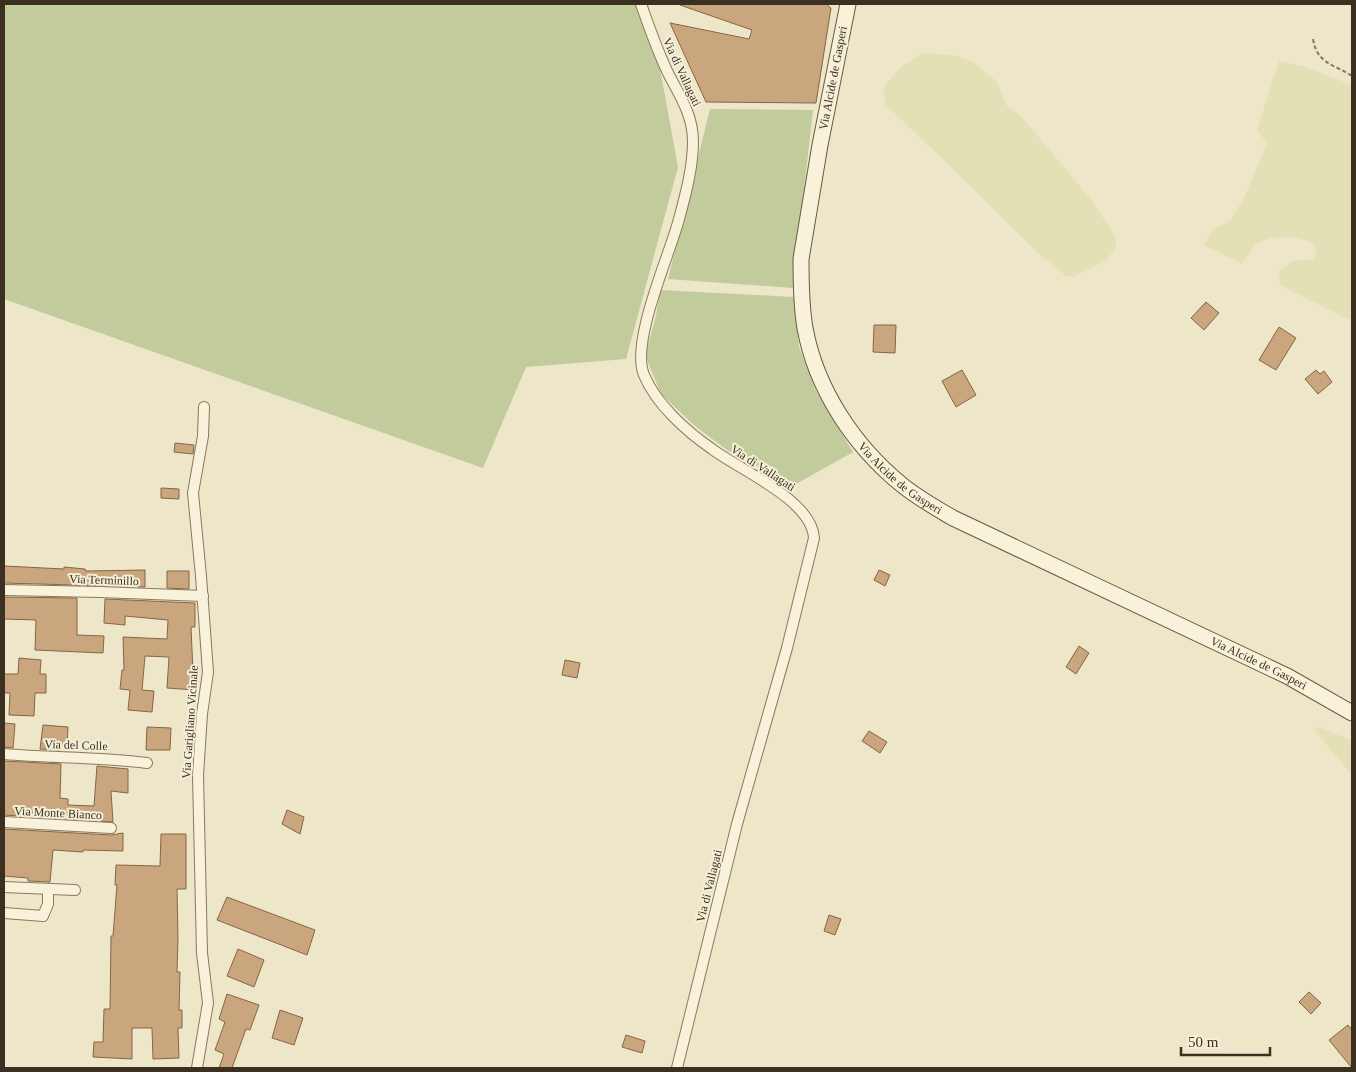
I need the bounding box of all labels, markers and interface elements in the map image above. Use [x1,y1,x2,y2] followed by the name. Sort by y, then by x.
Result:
[816,24,850,131] street label: Via Alcide de Gasperi
[660,35,704,109] street label: Via di Vallagati
[855,439,945,517] street label: Via Alcide de Gasperi
[728,442,799,494] street label: Via di Vallagati
[69,572,139,588] street label: Via Terminillo
[1208,634,1310,693] street label: Via Alcide de Gasperi
[179,665,201,779] street label: Via Garigliano Vicinale
[44,737,108,753] street label: Via del Colle
[14,804,102,822] street label: Via Monte Bianco
[693,848,725,924] street label: Via di Vallagati
[1181,1024,1270,1056] scale bar
[1188,1034,1219,1050] text: 50 m

